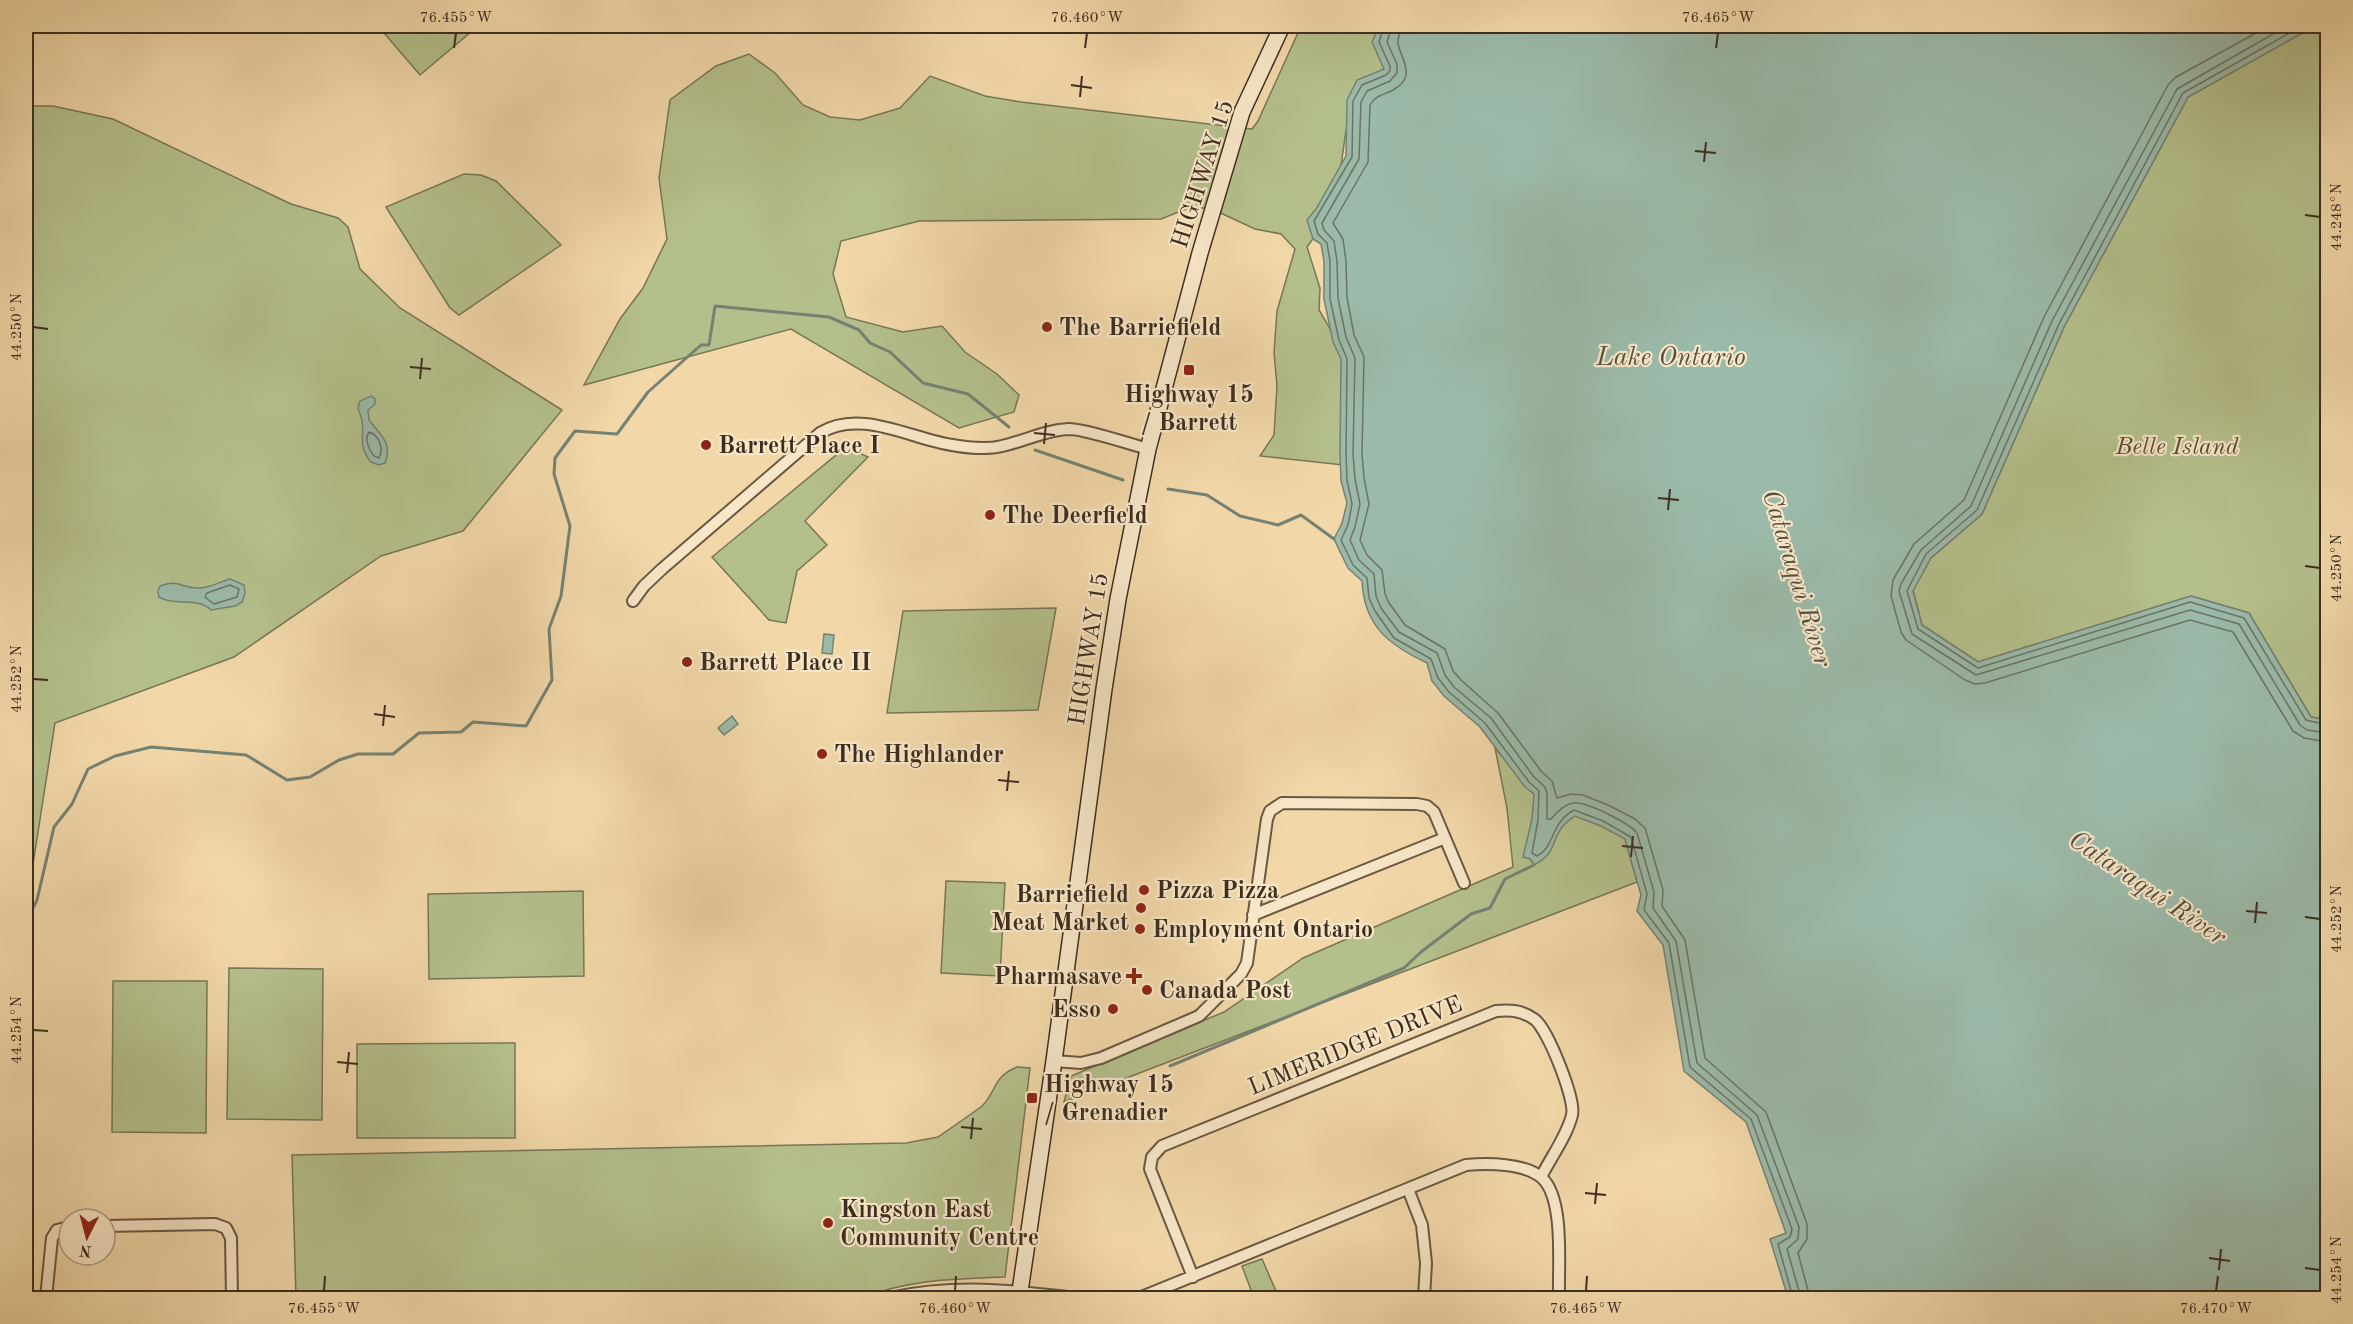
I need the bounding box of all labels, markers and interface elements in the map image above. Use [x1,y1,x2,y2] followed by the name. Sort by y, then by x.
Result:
[420,11,492,26] text: 76.455°W
[1051,11,1123,26] text: 76.460°W
[1682,11,1754,26] text: 76.465°W
[1169,98,1239,252] street label: HIGHWAY 15
[2330,183,2345,251] text: 44.248°N
[10,293,25,361] text: 44.250°N
[1059,317,1221,341] place label: The Barriefield
[1040,320,1054,334] marker: The Barriefield
[1595,345,1746,371] water label: Lake Ontario
[1182,363,1196,377] marker: Highway 15 / Barrett
[1124,383,1254,436] place label: Highway 15 / Barrett
[718,435,880,459] place label: Barrett Place I
[2115,436,2239,460] park label: Belle Island
[699,438,713,452] marker: Barrett Place I
[1757,487,1836,671] water label: Cataraqui River
[1002,505,1148,529] place label: The Deerfield
[983,508,997,522] marker: The Deerfield
[2330,534,2345,602] text: 44.250°N
[1066,571,1114,727] street label: HIGHWAY 15
[10,645,25,713] text: 44.252°N
[699,652,871,676] place label: Barrett Place II
[680,655,694,669] marker: Barrett Place II
[834,744,1004,768] place label: The Highlander
[815,747,829,761] marker: The Highlander
[2064,827,2231,951] water label: Cataraqui River
[1156,880,1279,904] place label: Pizza Pizza
[1137,883,1151,897] marker: Pizza Pizza
[991,884,1129,936] place label: Barriefield Meat Market
[2330,885,2345,953] text: 44.252°N
[1134,901,1148,915] marker: Barriefield Meat Market
[1152,919,1373,943] place label: Employment Ontario
[1133,922,1147,936] marker: Employment Ontario
[994,966,1122,990] place label: Pharmasave
[1127,969,1141,983] marker: Pharmasave
[1159,980,1291,1004] place label: Canada Post
[1140,983,1154,997] marker: Canada Post
[1245,993,1466,1101] street label: LIMERIDGE DRIVE
[10,996,25,1064] text: 44.254°N
[1052,999,1101,1023] place label: Esso
[1106,1002,1120,1016] marker: Esso
[1044,1073,1174,1126] place label: Highway 15 / Grenadier
[1025,1091,1039,1105] marker: Highway 15 / Grenadier
[840,1199,1039,1251] place label: Kingston East Community Centre
[57,1207,117,1267] north arrow
[821,1216,835,1230] marker: Kingston East Community Centre
[2330,1236,2345,1304] text: 44.254°N
[78,1241,93,1259] text: N
[288,1302,360,1317] text: 76.455°W
[919,1302,991,1317] text: 76.460°W
[1550,1302,1622,1317] text: 76.465°W
[2180,1302,2252,1317] text: 76.470°W

